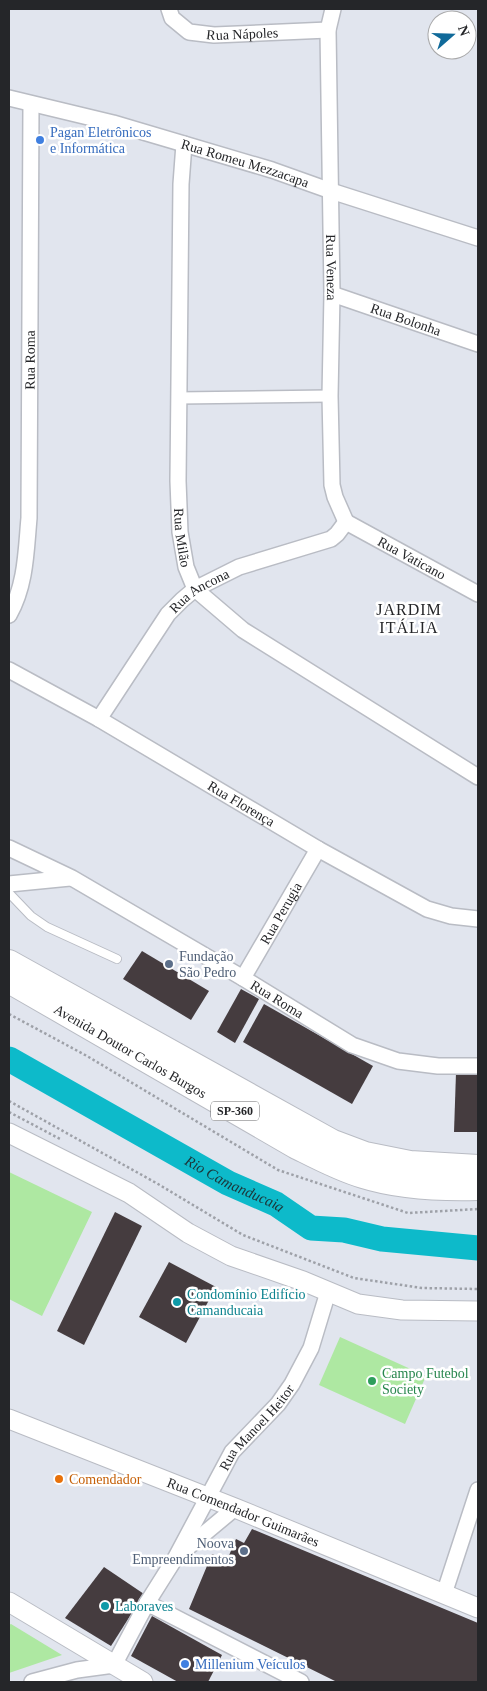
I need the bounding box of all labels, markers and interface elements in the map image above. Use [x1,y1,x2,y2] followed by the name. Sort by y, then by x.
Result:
[427,10,477,60] north arrow
[455,23,473,38] text: N
[205,25,279,43] street label: Rua Nápoles
[50,125,151,156] place label: Pagan Eletrônicos e Informática
[34,134,46,146] marker: Pagan Eletrônicos e Informática
[179,137,312,191] street label: Rua Romeu Mezzacapa
[323,234,339,301] street label: Rua Veneza
[368,301,444,339] street label: Rua Bolonha
[23,329,38,390] street label: Rua Roma
[171,508,193,568] street label: Rua Milão
[375,534,448,583] street label: Rua Vaticano
[167,566,232,616] street label: Rua Ancona
[376,601,442,636] district label: JARDIM ITÁLIA
[205,778,278,830] street label: Rua Florença
[257,879,305,947] street label: Rua Perugia
[179,949,236,980] place label: Fundação São Pedro
[163,958,175,970] marker: Fundação São Pedro
[248,977,307,1022] street label: Rua Roma
[51,1002,209,1101] street label: Avenida Doutor Carlos Burgos
[211,1102,259,1120] road number: SP-360
[181,1152,287,1215] water label: Rio Camanducaia
[187,1287,306,1318] place label: Condomínio Edifício Camanducaia
[171,1296,183,1308] marker: Condomínio Edifício Camanducaia
[382,1366,469,1397] place label: Campo Futebol Society
[366,1375,378,1387] marker: Campo Futebol Society
[217,1382,297,1473] street label: Rua Manoel Heitor
[69,1472,142,1487] place label: Comendador
[53,1473,65,1485] marker: Comendador
[165,1475,321,1550] street label: Rua Comendador Guimarães
[132,1536,235,1567] place label: Noova Empreendimentos
[238,1545,250,1557] marker: Noova Empreendimentos
[115,1599,173,1614] place label: Laboraves
[99,1600,111,1612] marker: Laboraves
[195,1657,306,1672] place label: Millenium Veículos
[179,1658,191,1670] marker: Millenium Veículos

